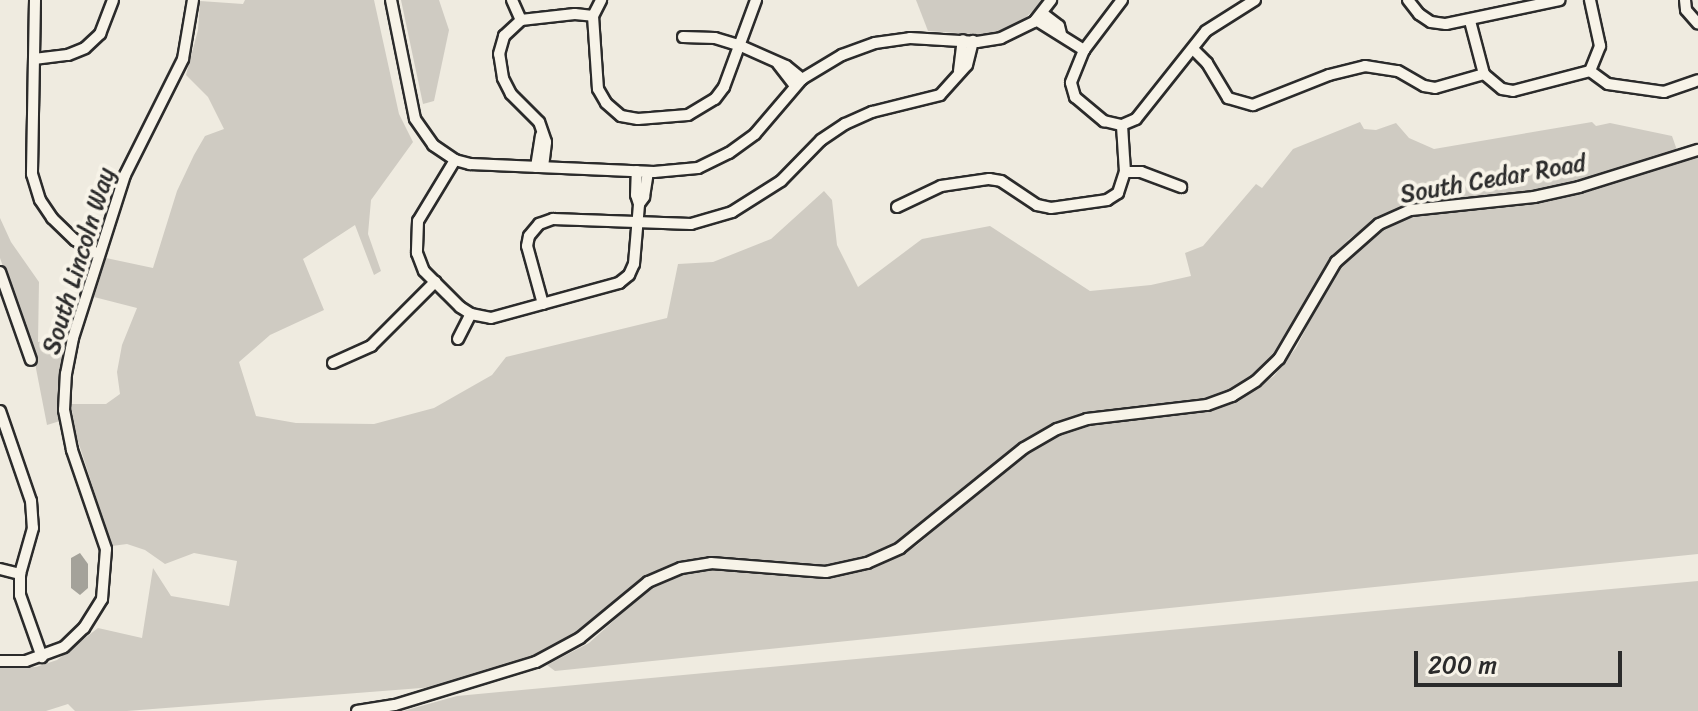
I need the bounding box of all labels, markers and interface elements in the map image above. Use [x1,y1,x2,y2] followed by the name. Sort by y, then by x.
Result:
[1397,148,1589,210] street label: South Cedar Road
[37,164,121,358] street label: South Lincoln Way
[1418,635,1626,685] scale bar
[1428,644,1497,686] text: 200 m

